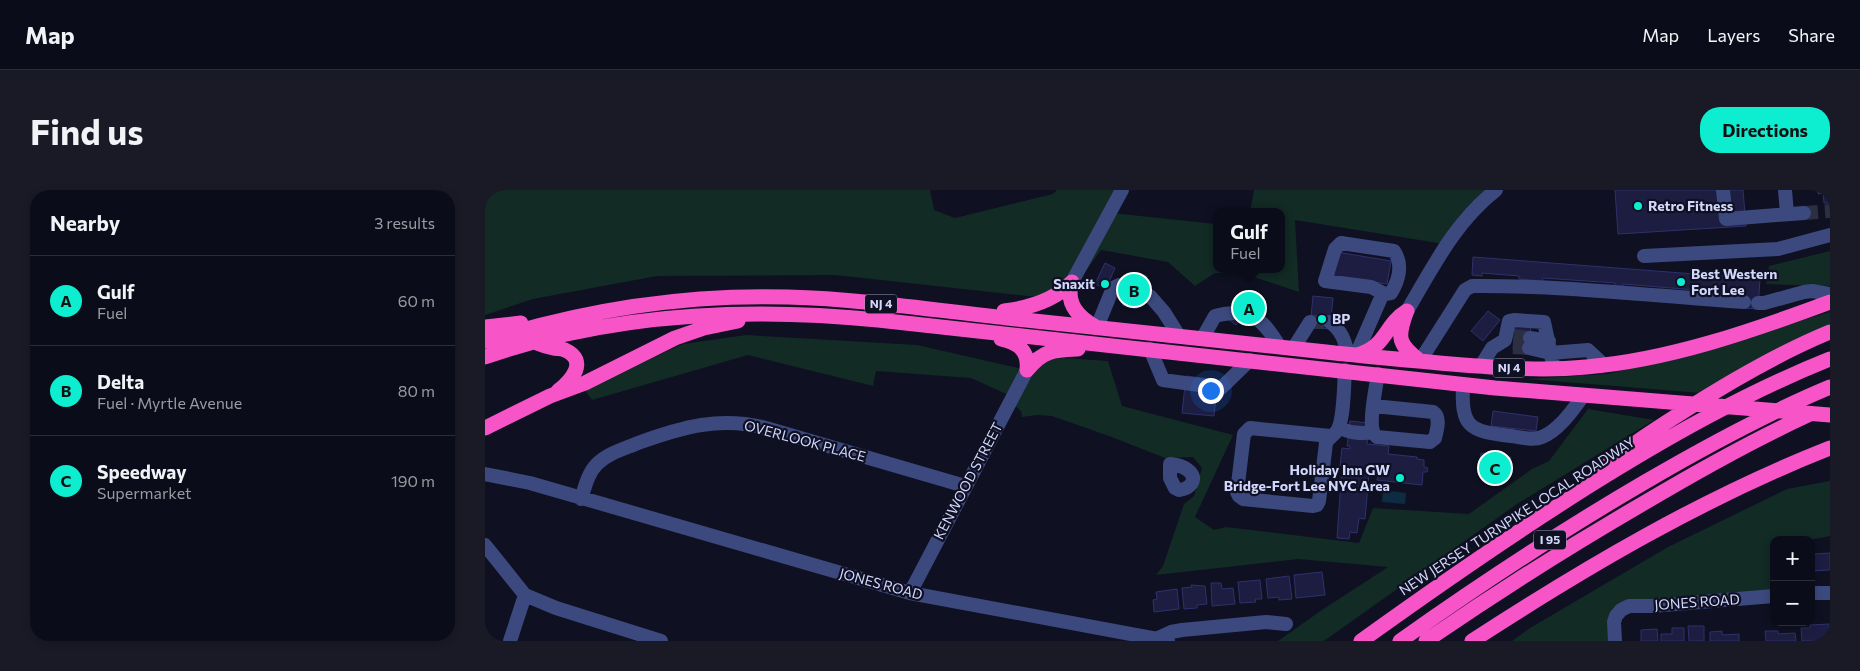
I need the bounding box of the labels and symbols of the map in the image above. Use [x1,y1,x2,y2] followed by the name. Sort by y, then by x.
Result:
[1648,197,1734,214] place label: Retro Fitness
[1632,200,1644,212] marker: Retro Fitness
[1691,265,1777,298] place label: Best Western Fort Lee
[1118,271,1150,309] pin: B
[1053,275,1095,292] place label: Snaxit
[1675,276,1687,288] marker: Best Western Fort Lee
[1099,278,1111,290] marker: Snaxit
[1233,289,1265,327] pin: A
[865,295,897,314] road number: NJ 4
[1332,310,1350,327] place label: BP
[1316,313,1328,325] marker: BP
[1493,358,1525,378] road number: NJ 4
[1198,378,1224,404] your location
[743,416,868,465] street label: OVERLOOK PLACE
[930,419,1006,542] street label: KENWOOD STREET
[1396,433,1638,599] street label: NEW JERSEY TURNPIKE LOCAL ROADWAY
[1479,449,1511,487] pin: C
[1224,461,1390,494] place label: Holiday Inn GW Bridge-Fort Lee NYC Area
[1394,472,1406,484] marker: Holiday Inn GW Bridge-Fort Lee NYC Area
[1534,530,1566,550] road number: I 95
[838,564,925,603] street label: JONES ROAD
[1654,590,1740,613] street label: JONES ROAD

